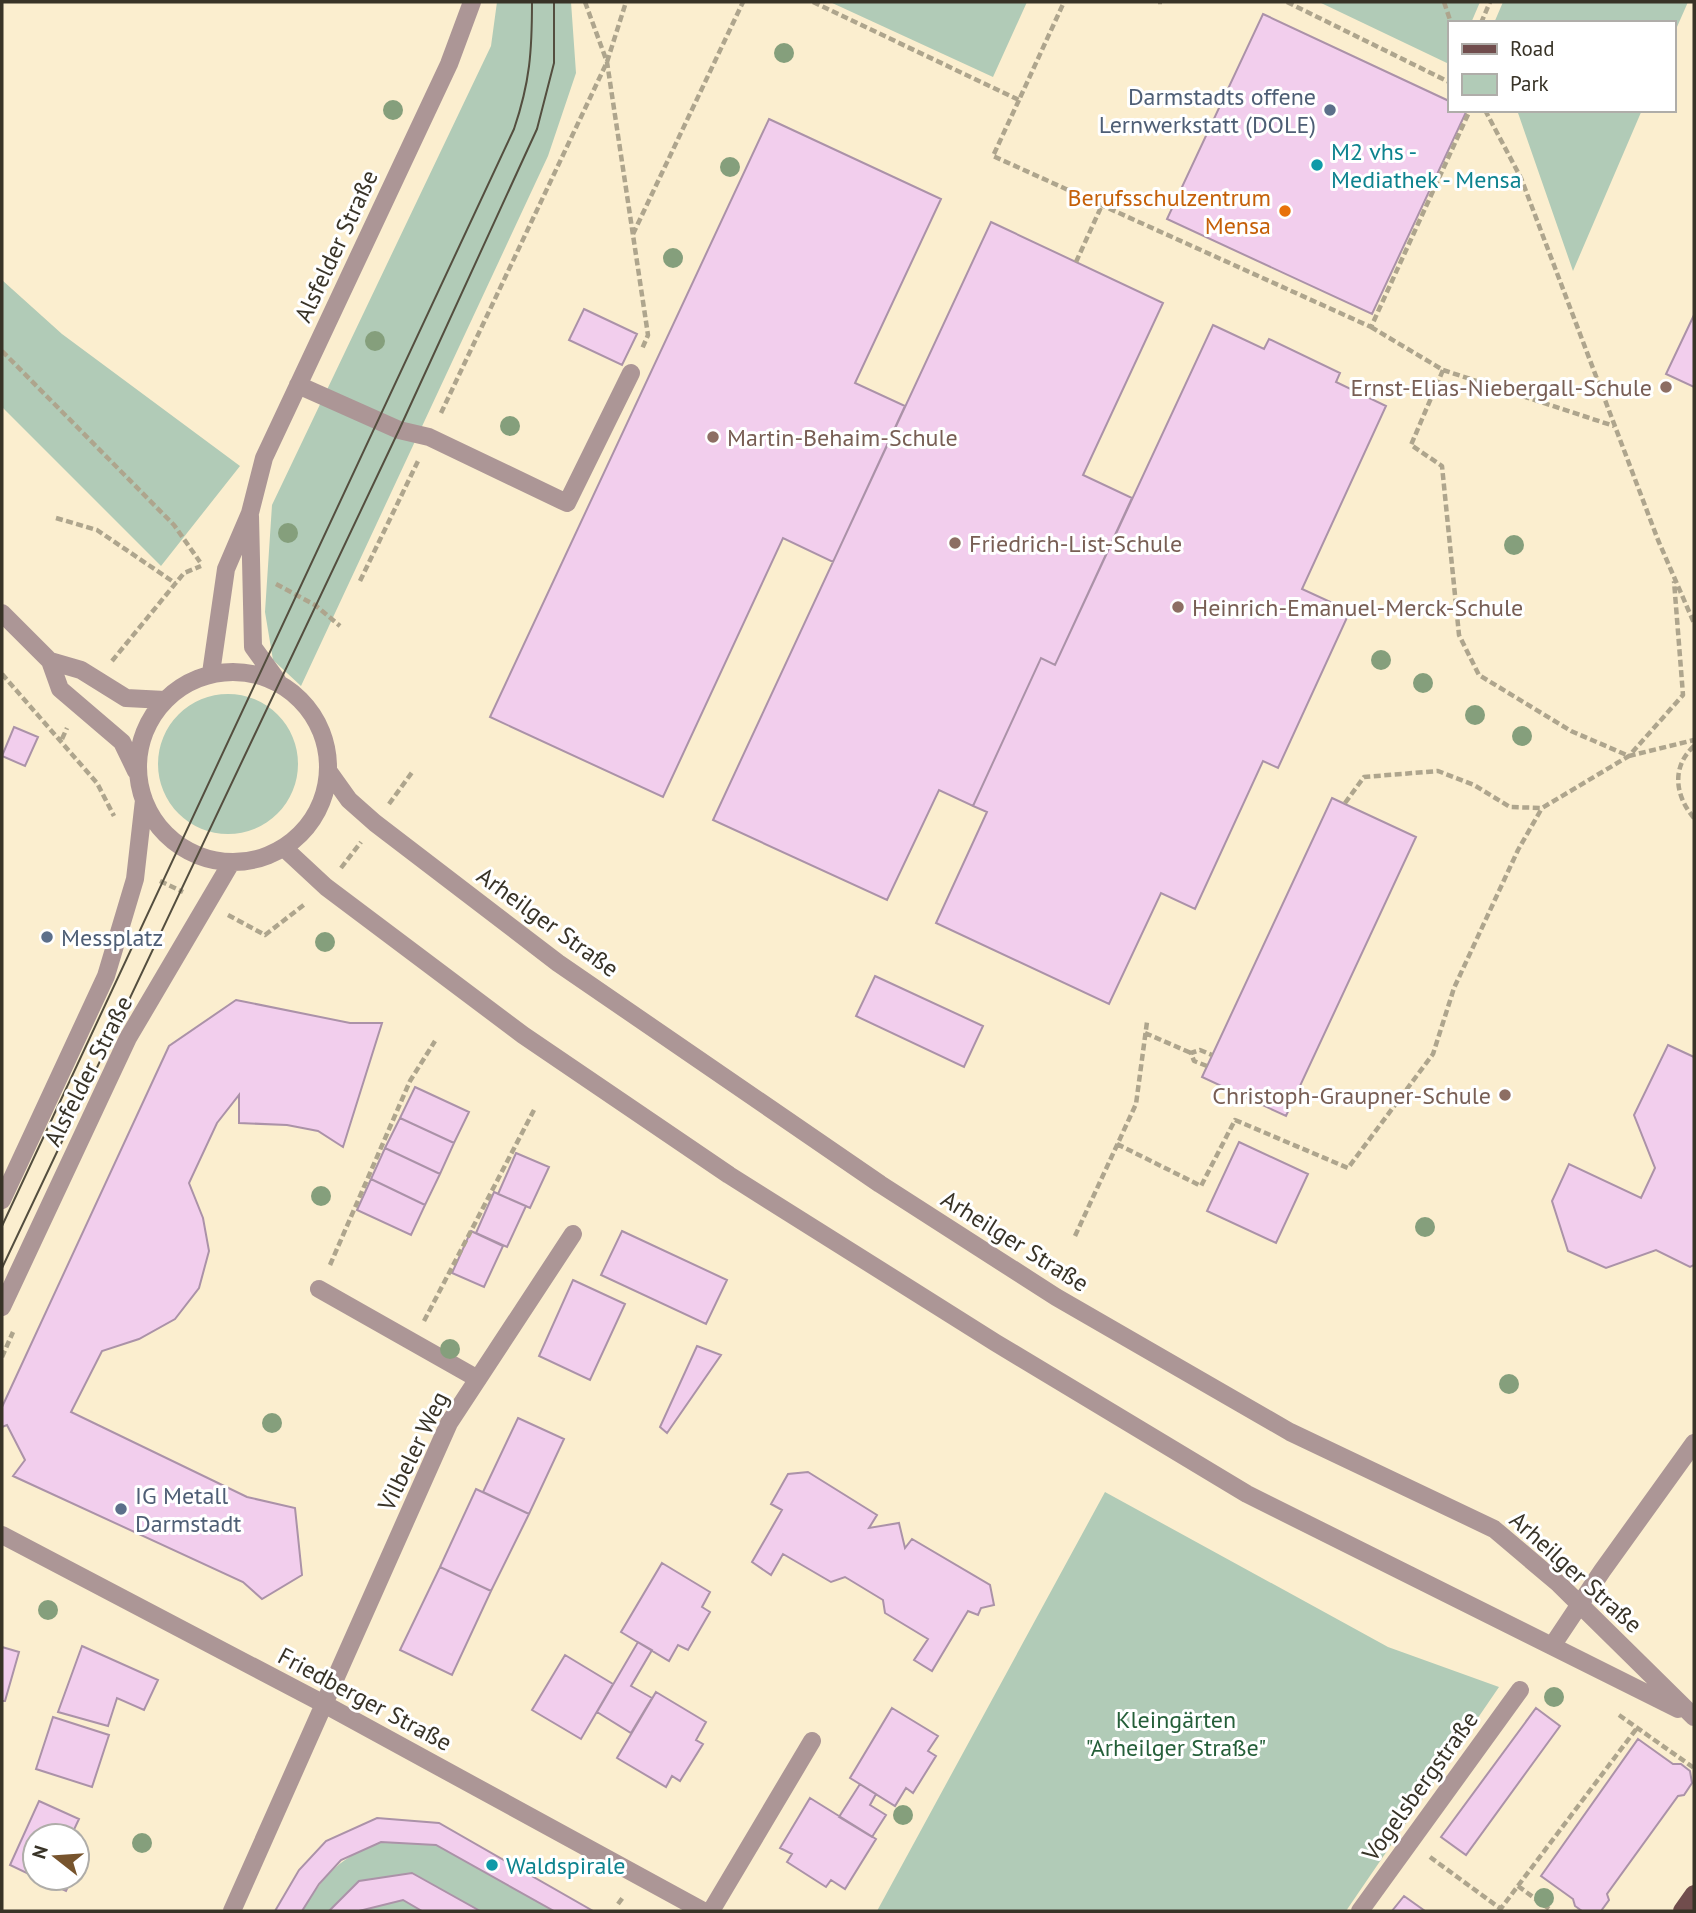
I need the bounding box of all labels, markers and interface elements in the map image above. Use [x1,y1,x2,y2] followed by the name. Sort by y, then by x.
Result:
[1448,21,1675,112] legend
[1510,35,1554,62] text: Road
[1510,70,1549,97] text: Park
[1099,81,1316,140] place label: Darmstadts offene Lernwerkstatt (DOLE)
[1322,102,1338,118] marker: Darmstadts offene Lernwerkstatt (DOLE)
[1331,136,1522,195] place label: M2 vhs - Mediathek - Mensa
[1309,157,1325,173] marker: M2 vhs - Mediathek - Mensa
[287,165,385,327] street label: Alsfelder Straße
[1068,182,1271,241] place label: Berufsschulzentrum Mensa
[1277,203,1293,219] marker: Berufsschulzentrum Mensa
[1350,372,1652,403] place label: Ernst-Elias-Niebergall-Schule
[1658,379,1674,395] marker: Ernst-Elias-Niebergall-Schule
[727,422,958,453] place label: Martin-Behaim-Schule
[705,429,721,445] marker: Martin-Behaim-Schule
[969,528,1182,559] place label: Friedrich-List-Schule
[947,535,963,551] marker: Friedrich-List-Schule
[1192,592,1523,623] place label: Heinrich-Emanuel-Merck-Schule
[1170,599,1186,615] marker: Heinrich-Emanuel-Merck-Schule
[471,860,625,984] street label: Arheilger Straße
[61,922,163,953] place label: Messplatz
[39,929,55,945] marker: Messplatz
[37,991,139,1151] street label: Alsfelder Straße
[1212,1080,1491,1111] place label: Christoph-Graupner-Schule
[1497,1087,1513,1103] marker: Christoph-Graupner-Schule
[936,1183,1094,1299] street label: Arheilger Straße
[370,1386,455,1517] street label: Vilbeler Weg
[135,1480,241,1539] place label: IG Metall Darmstadt
[113,1501,129,1517] marker: IG Metall Darmstadt
[1503,1504,1649,1640] street label: Arheilger Straße
[273,1640,457,1758] street label: Friedberger Straße
[1086,1704,1266,1763] park label: Kleingärten "Arheilger Straße"
[1354,1705,1485,1868] street label: Vogelsbergstraße
[21,1822,91,1892] north arrow
[26,1843,53,1862] text: N
[506,1850,626,1881] place label: Waldspirale
[484,1857,500,1873] marker: Waldspirale

